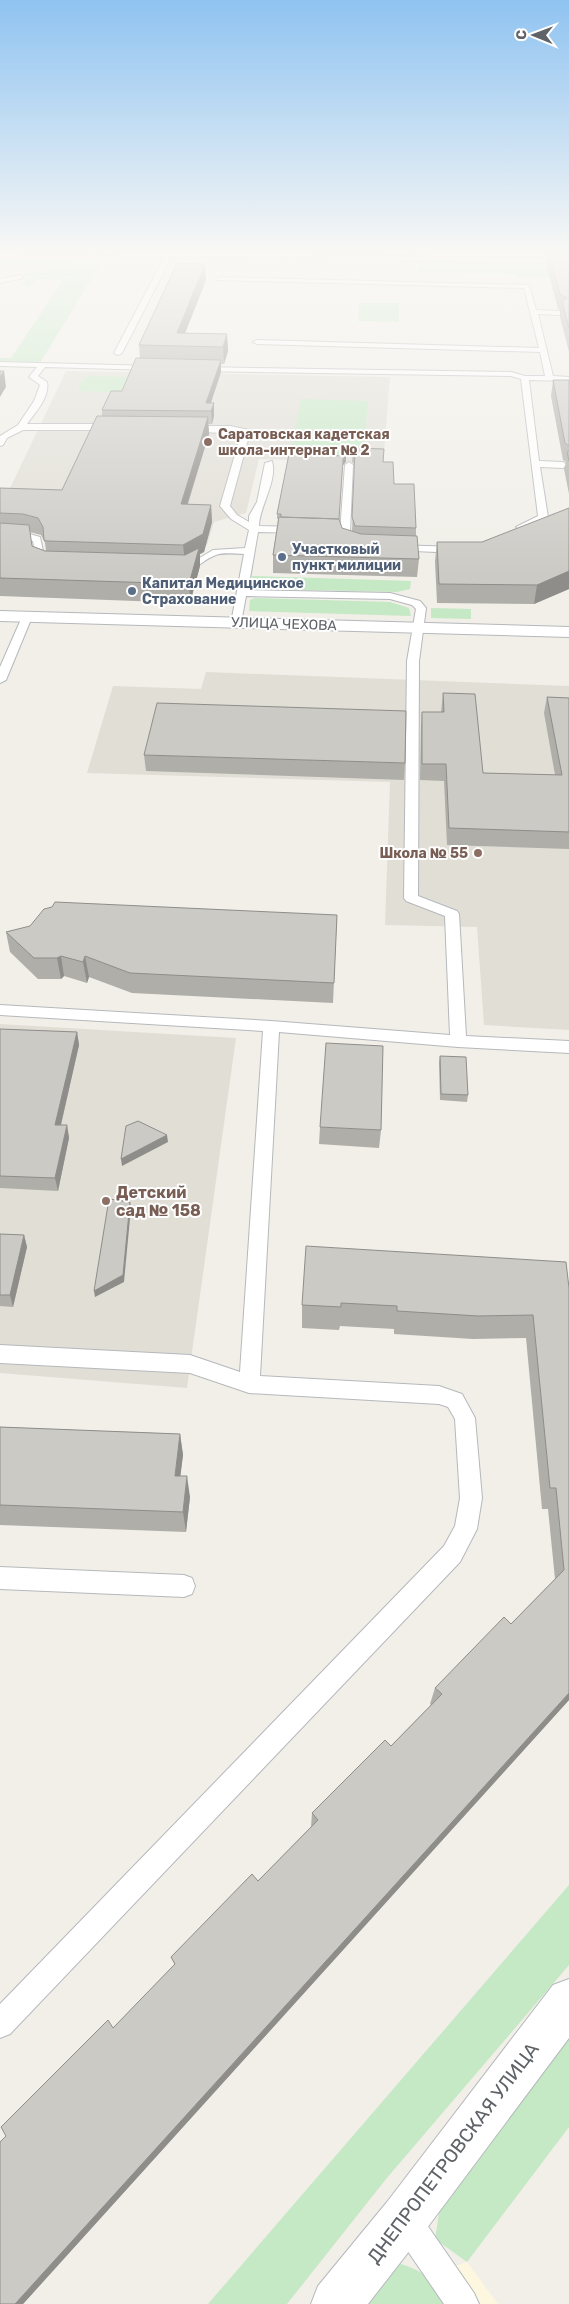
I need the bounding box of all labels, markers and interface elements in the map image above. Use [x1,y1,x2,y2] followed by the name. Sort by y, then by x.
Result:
[509,10,559,60] north arrow
[513,30,530,40] text: С
[218,426,390,459] place label: Саратовская кадетская школа-интернат № 2
[202,436,214,448] marker: Саратовская кадетская школа-интернат № 2
[292,541,401,574] place label: Участковый пункт милиции
[276,551,288,563] marker: Участковый пункт милиции
[142,575,304,608] place label: Капитал Медицинское Страхование
[126,585,138,597] marker: Капитал Медицинское Страхование
[231,614,338,634] street label: УЛИЦА ЧЕХОВА
[379,845,468,862] place label: Школа № 55
[472,847,484,859] marker: Школа № 55
[116,1183,201,1220] place label: Детский сад № 158
[100,1195,112,1207] marker: Детский сад № 158
[362,2038,544,2268] street label: ДНЕПРОПЕТРОВСКАЯ УЛИЦА

